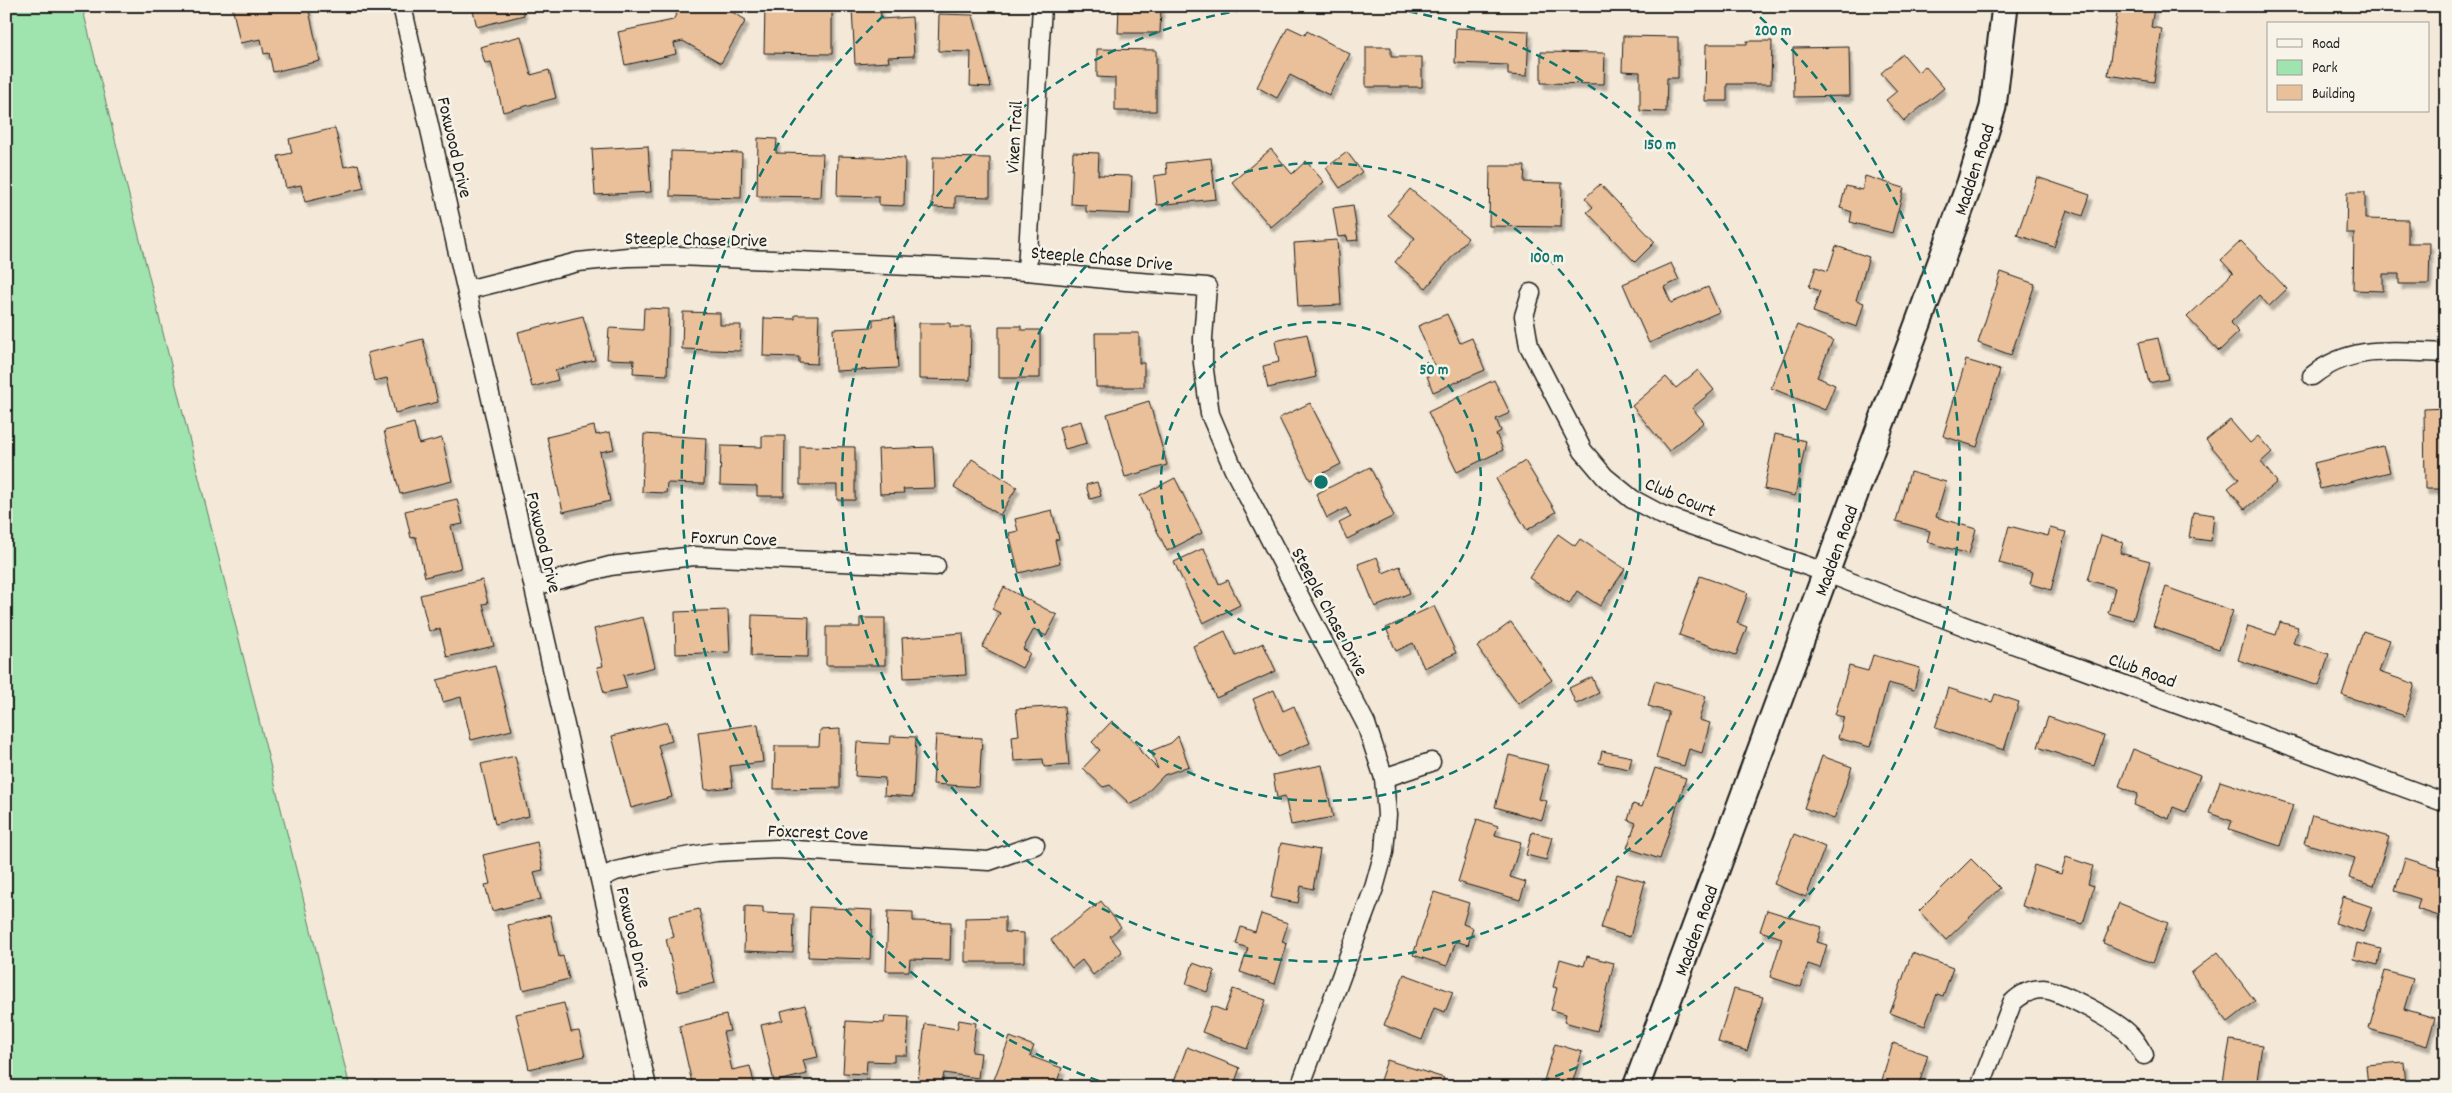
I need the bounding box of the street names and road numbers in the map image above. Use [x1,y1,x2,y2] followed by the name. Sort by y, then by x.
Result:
[428,95,477,201] street label: Foxwood Drive
[1001,100,1032,174] street label: Vixen Trail
[1949,121,2004,219] street label: Madden Road
[624,227,767,256] street label: Steeple Chase Drive
[1030,241,1174,280] street label: Steeple Chase Drive
[1640,472,1719,526] street label: Club Court
[517,490,566,596] street label: Foxwood Drive
[1809,502,1867,600] street label: Madden Road
[690,525,778,555] street label: Foxrun Cove
[1283,543,1373,682] street label: Steeple Chase Drive
[2104,648,2179,697] street label: Club Road
[767,819,869,850] street label: Foxcrest Cove
[1669,882,1727,980] street label: Madden Road
[607,885,656,991] street label: Foxwood Drive

